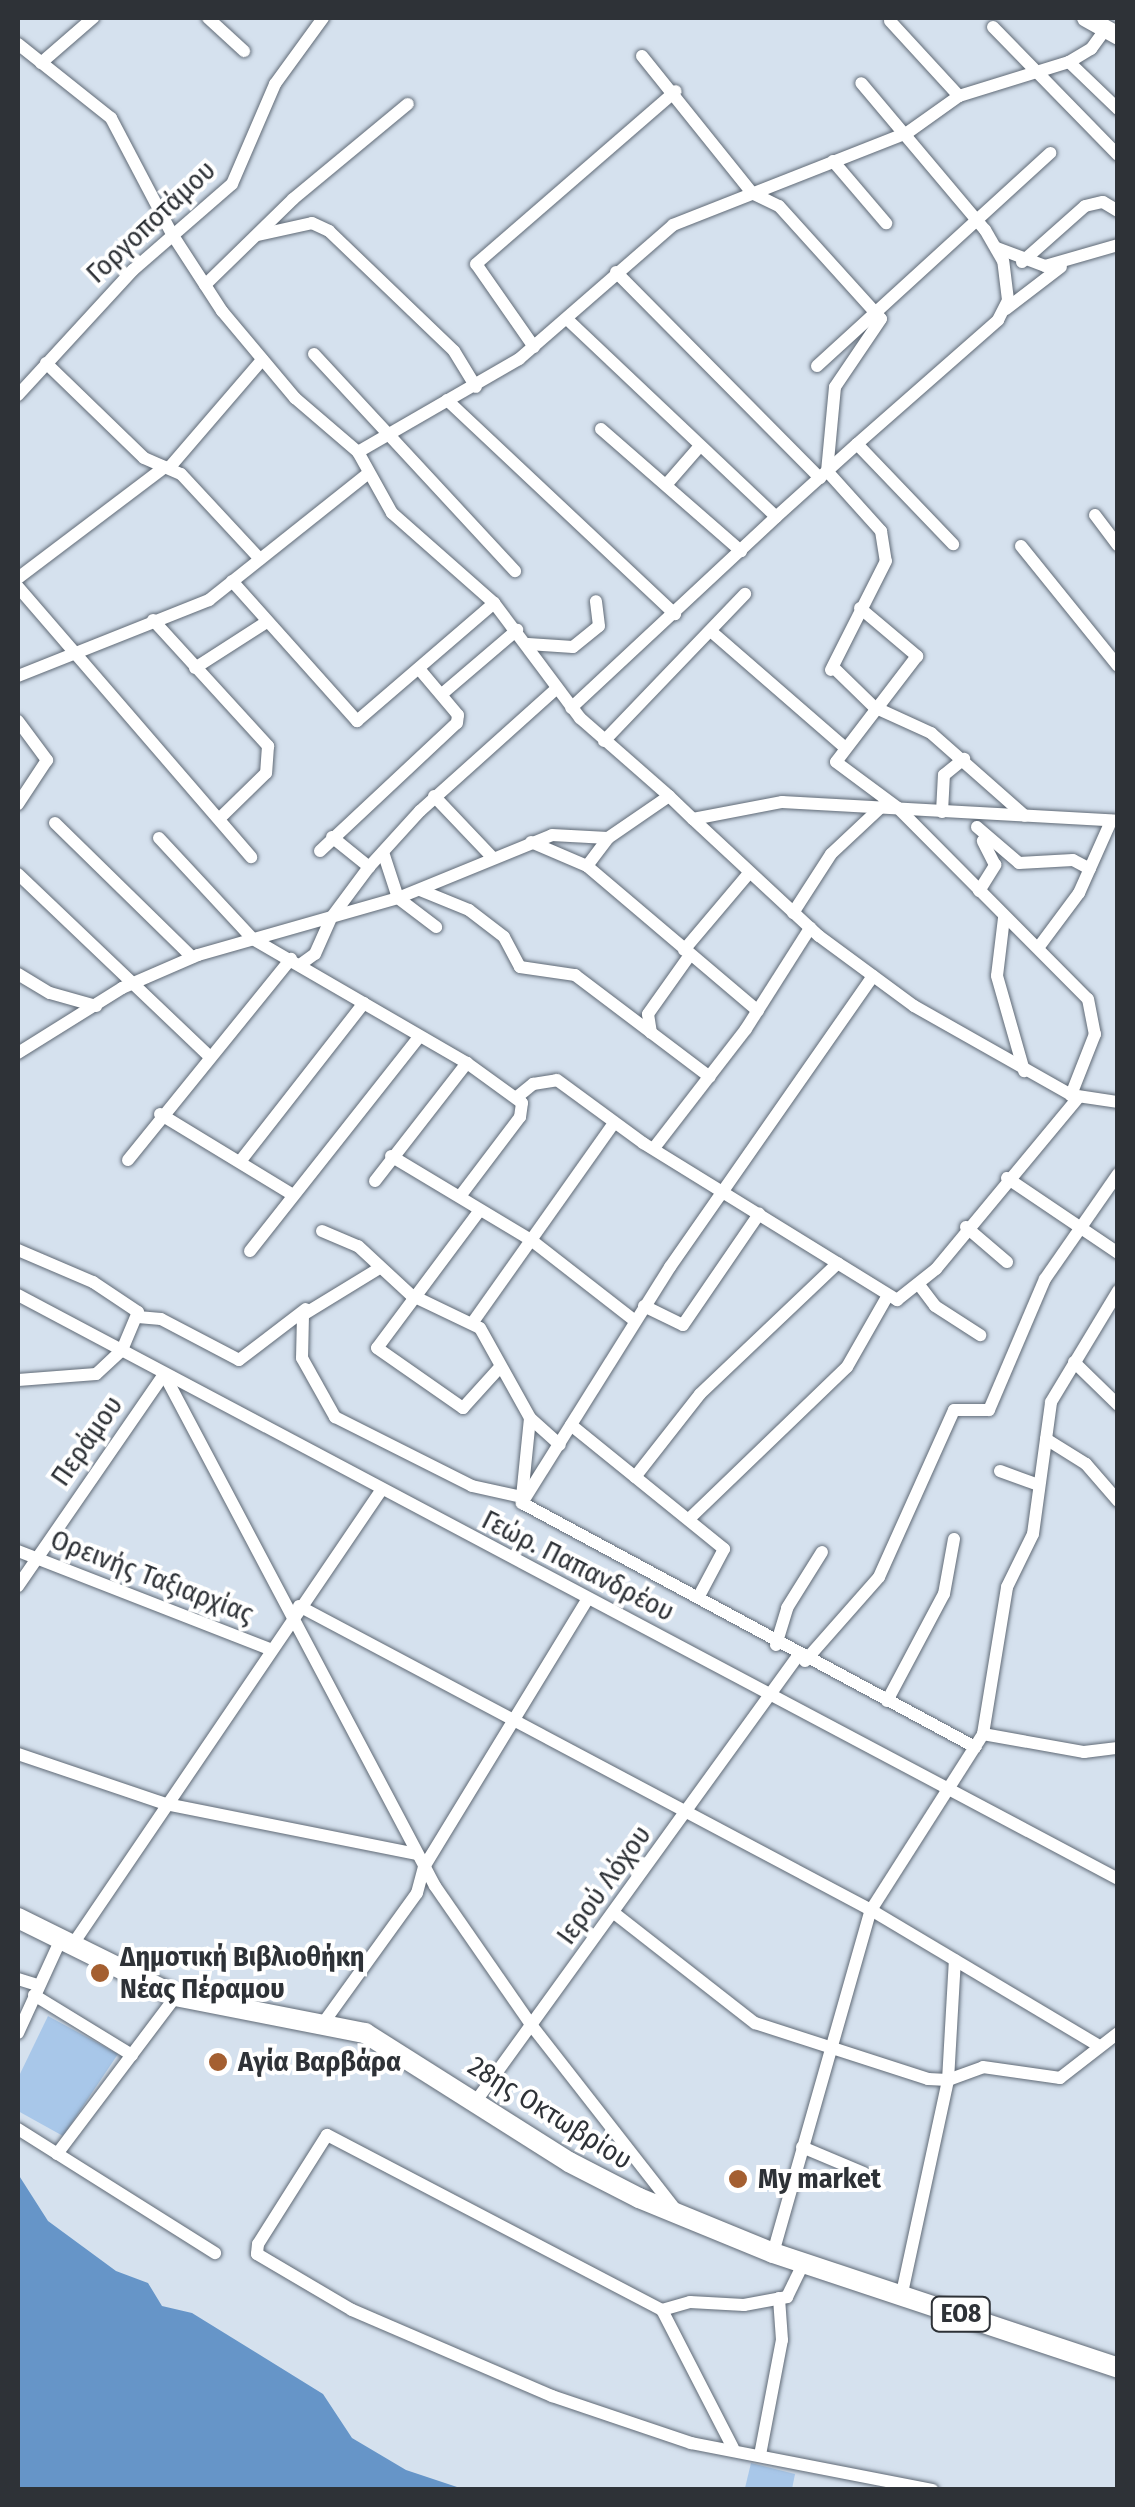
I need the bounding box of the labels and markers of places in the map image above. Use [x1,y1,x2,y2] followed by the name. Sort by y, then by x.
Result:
[120,1940,364,2006] place label: Δημοτική Βιβλιοθήκη Νέας Πέραμου
[89,1962,111,1984] marker: Δημοτική Βιβλιοθήκη Νέας Πέραμου
[238,2045,401,2079] place label: Αγία Βαρβάρα
[207,2051,229,2073] marker: Αγία Βαρβάρα
[758,2162,881,2196] place label: My market
[727,2168,749,2190] marker: My market

